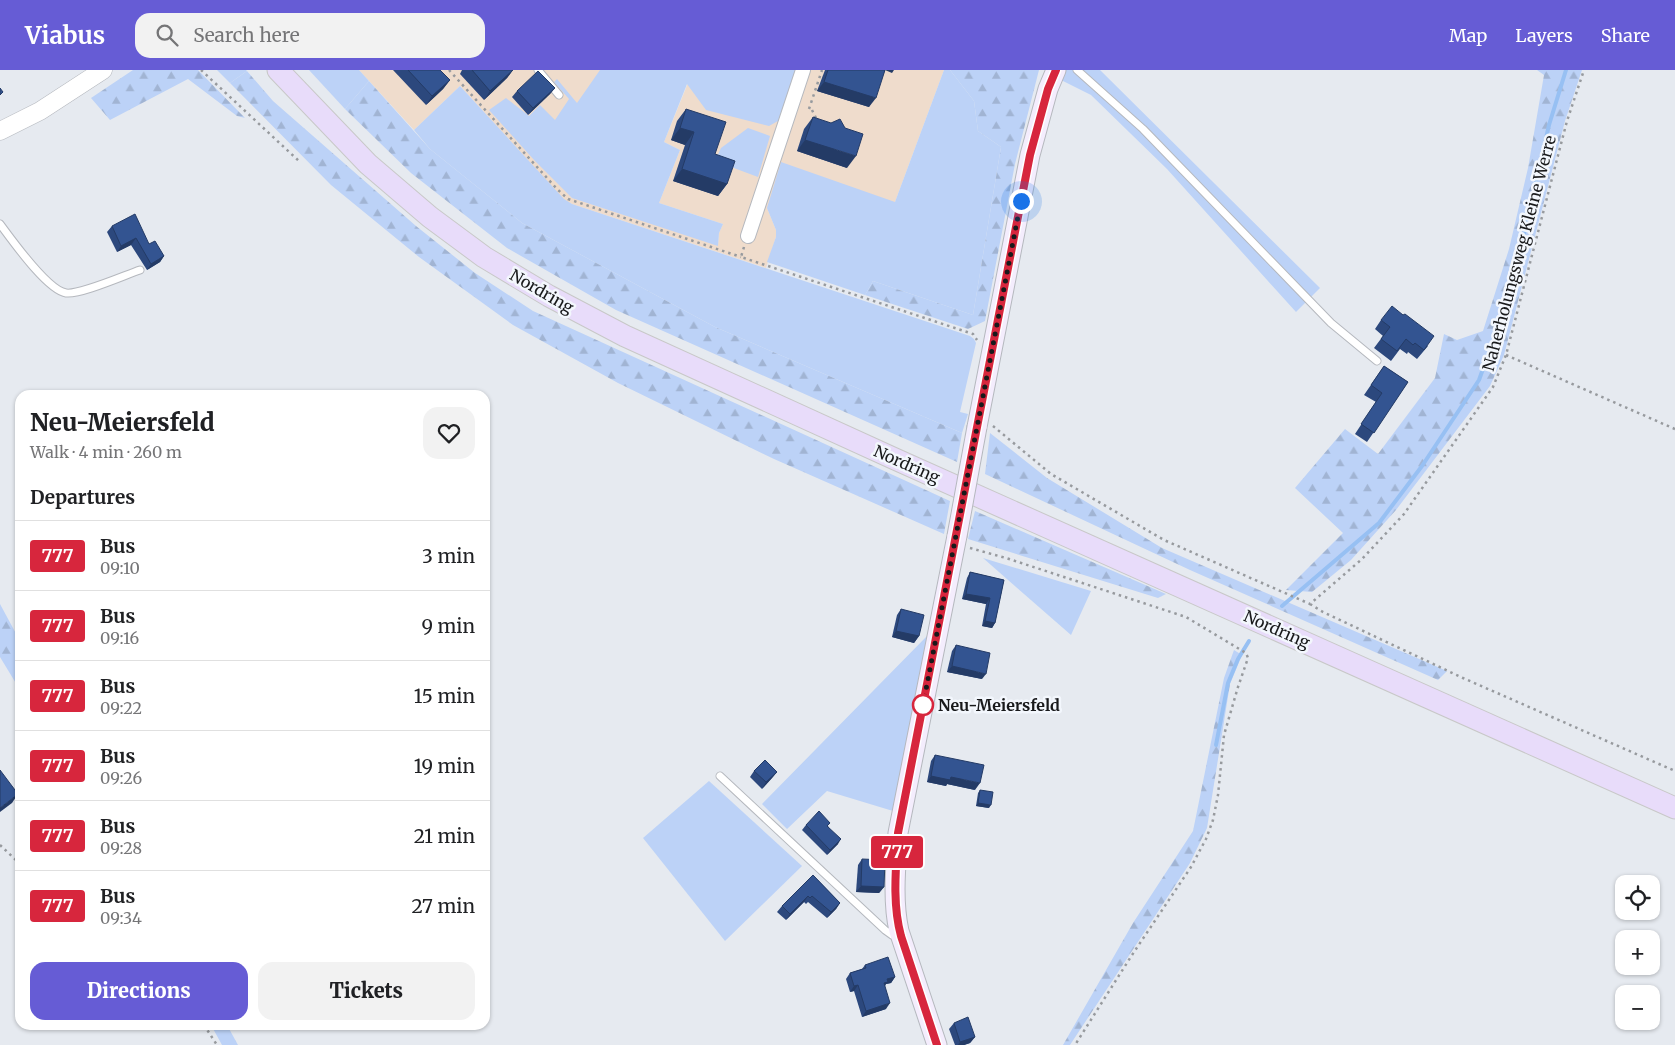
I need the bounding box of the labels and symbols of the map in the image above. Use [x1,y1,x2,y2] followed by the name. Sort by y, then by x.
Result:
[1478,133,1560,373] street label: Naherholungsweg Kleine Werre
[1009,189,1034,214] your location
[507,265,578,317] street label: Nordring
[871,441,943,488] street label: Nordring
[1241,606,1313,653] street label: Nordring
[912,694,934,716] marker: Neu-Meiersfeld
[938,695,1060,715] place label: Neu-Meiersfeld
[868,836,926,868] line badge: 777

